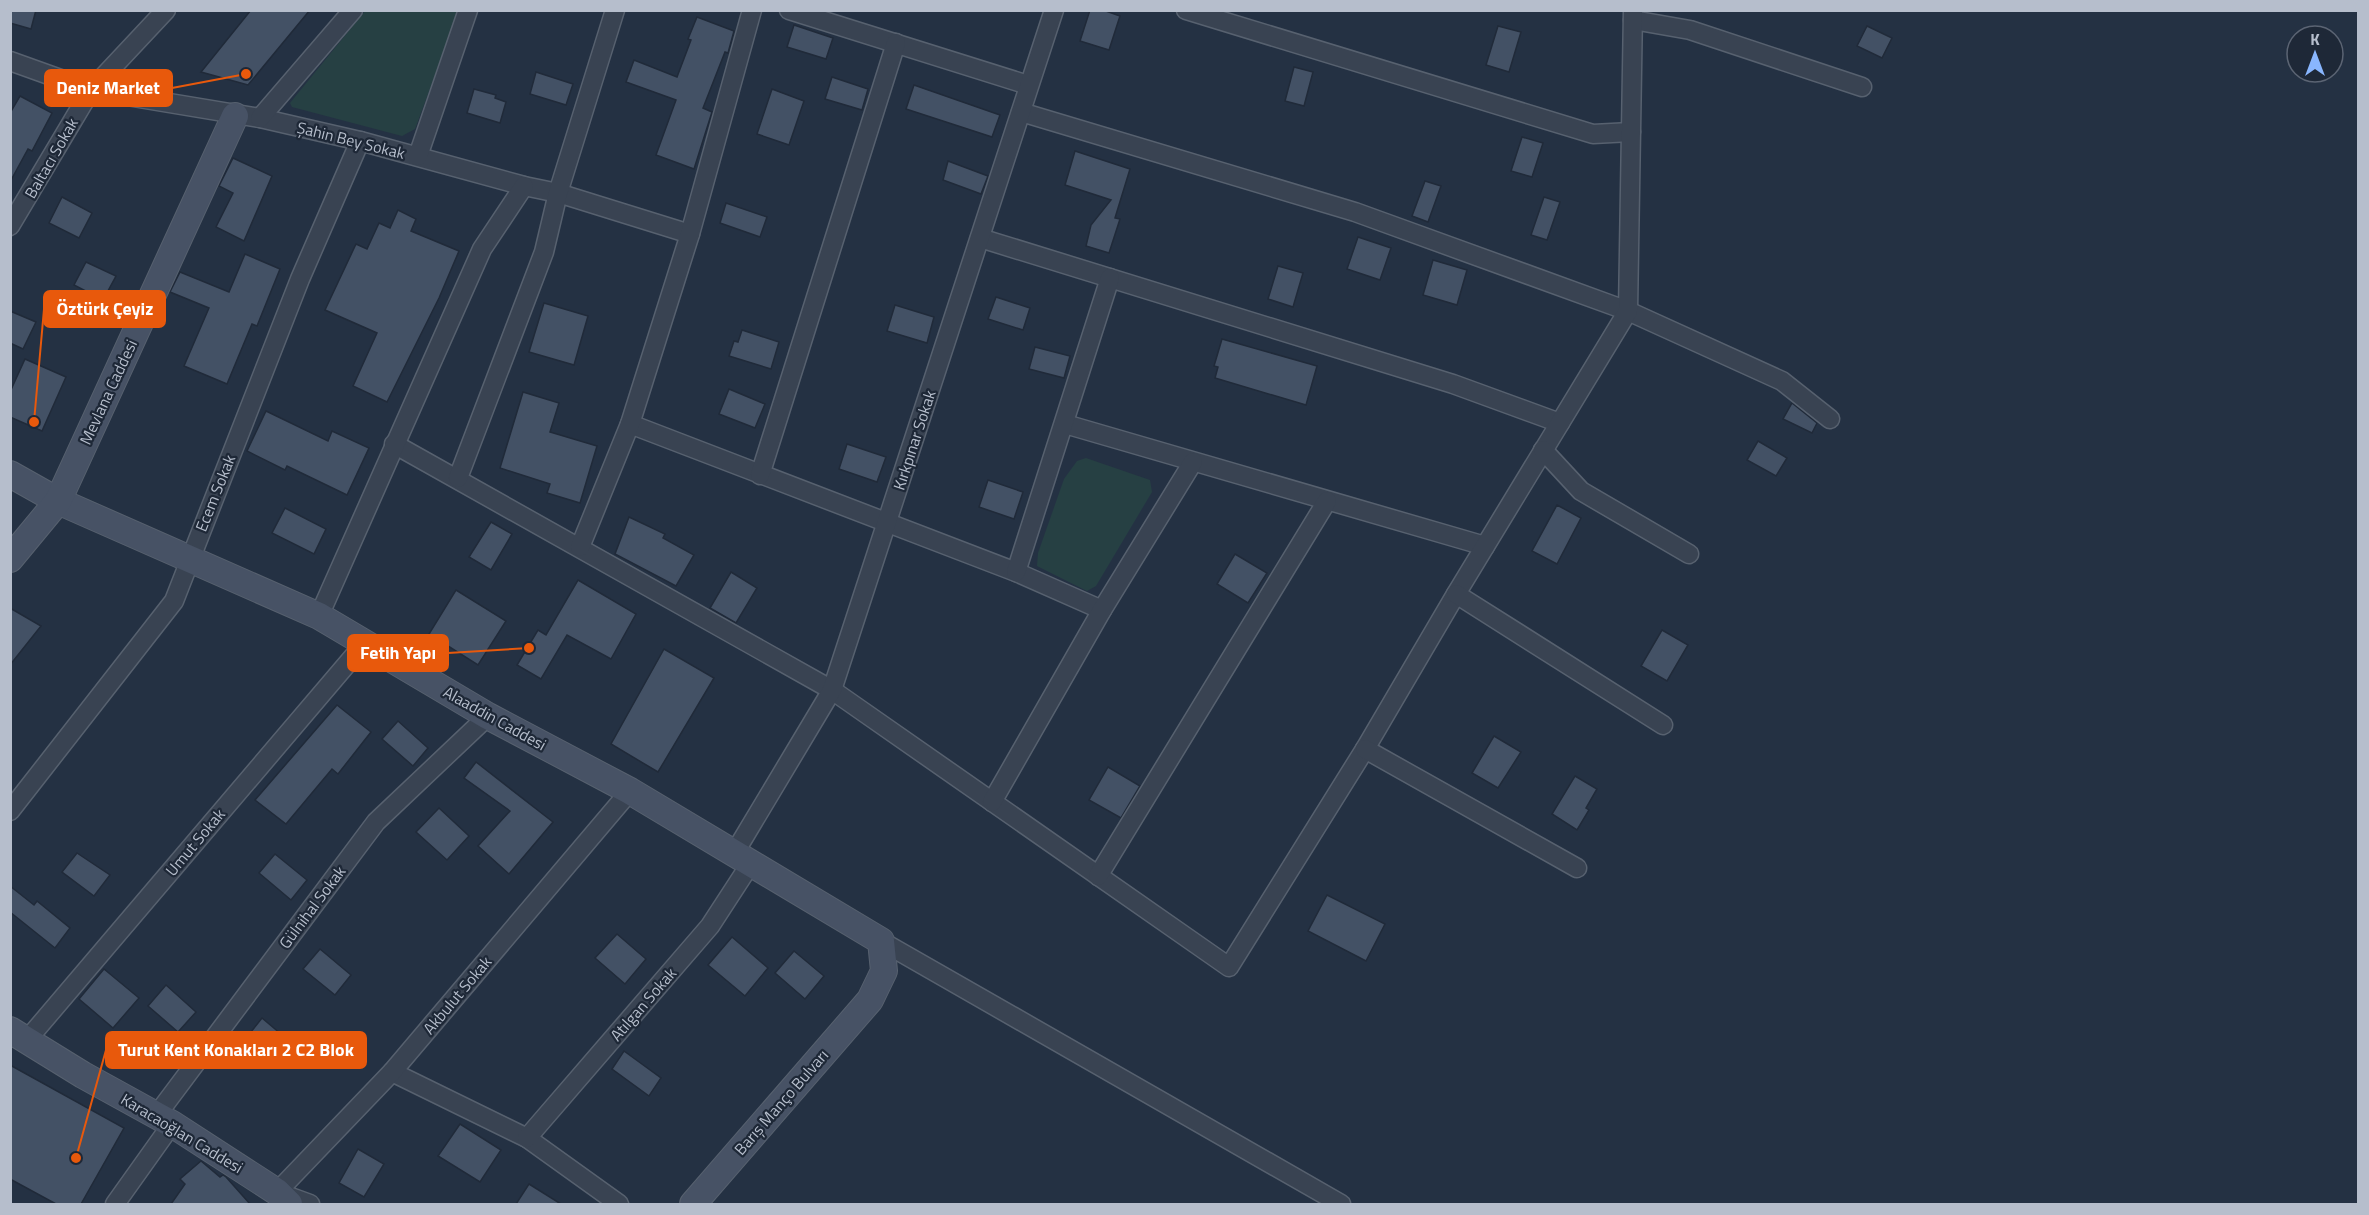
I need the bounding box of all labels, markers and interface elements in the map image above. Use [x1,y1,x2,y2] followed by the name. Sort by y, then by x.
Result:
[2285,24,2345,84] north arrow
[2310,27,2320,51] text: K
[45,70,172,106] callout: Deniz Market
[56,74,160,101] text: Deniz Market
[18,113,84,203] street label: Baltacı Sokak
[295,115,408,165] street label: Şahin Bey Sokak
[44,291,165,327] callout: Öztürk Çeyiz
[57,295,153,322] text: Öztürk Çeyiz
[73,335,143,449] street label: Mevlana Caddesi
[887,387,942,493] street label: Kırkpınar Sokak
[189,451,241,535] street label: Ecem Sokak
[348,635,448,671] callout: Fetih Yapı
[360,639,436,666] text: Fetih Yapı
[439,680,551,756] street label: Alaaddin Caddesi
[160,803,231,881] street label: Umut Sokak
[273,860,351,954] street label: Gülnihal Sokak
[417,950,497,1039] street label: Akbulut Sokak
[604,962,682,1046] street label: Atılgan Sokak
[106,1032,366,1068] callout: Turut Kent Konakları 2 C2 Blok
[118,1036,355,1063] text: Turut Kent Konakları 2 C2 Blok
[728,1044,834,1160] street label: Barış Manço Bulvarı
[116,1087,248,1179] street label: Karacaoğlan Caddesi

